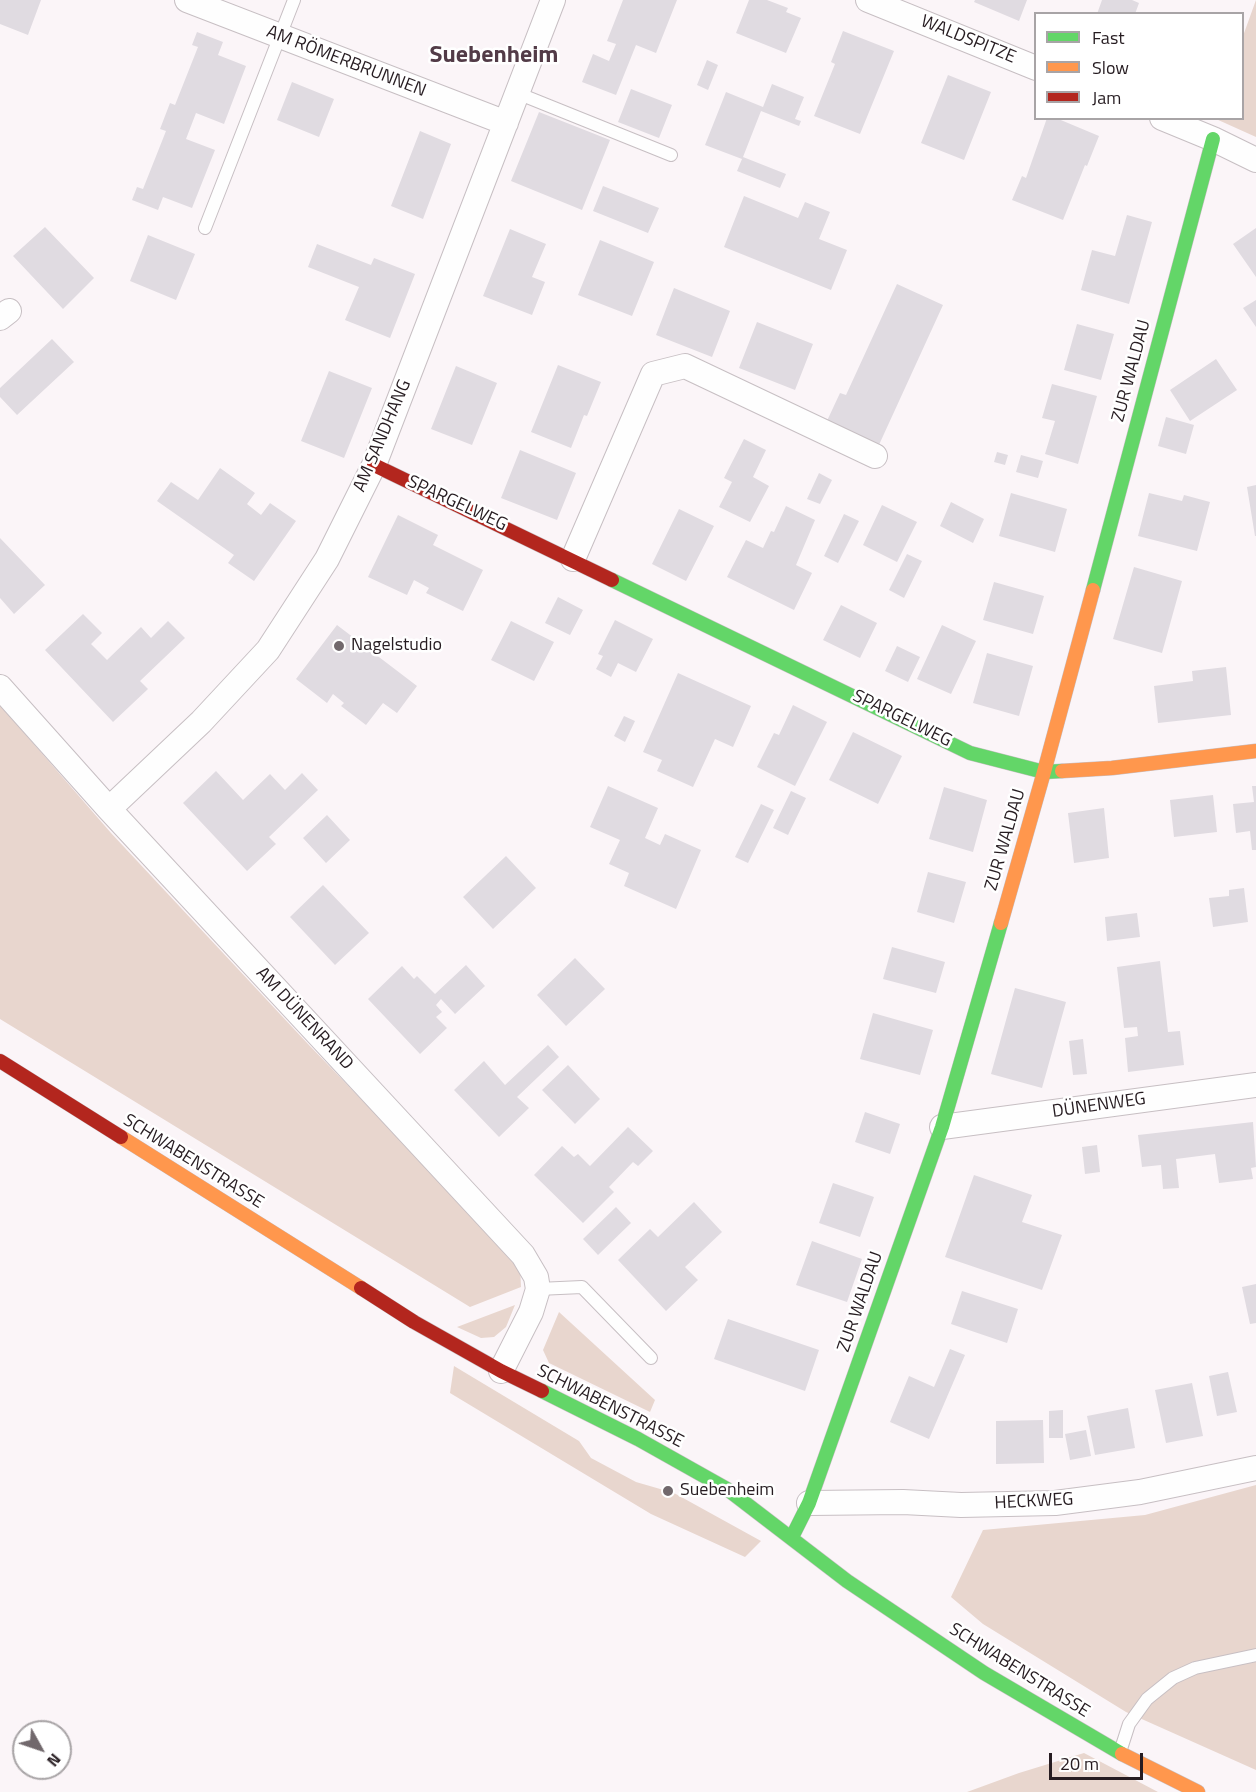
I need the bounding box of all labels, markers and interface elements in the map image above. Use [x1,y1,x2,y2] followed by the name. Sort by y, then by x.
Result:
[917,11,1019,69] street label: WALDSPITZE
[1034,12,1244,120] legend
[263,22,429,102] street label: AM RÖMERBRUNNEN
[1092,24,1125,51] text: Fast
[430,42,558,70] district label: Suebenheim
[1092,54,1129,81] text: Slow
[1092,84,1121,111] text: Jam
[1108,318,1156,424] street label: ZUR WALDAU
[350,377,416,495] street label: AM SANDHANG
[404,472,510,536] street label: SPARGELWEG
[351,635,442,657] place label: Nagelstudio
[332,639,346,653] marker: Nagelstudio
[849,686,955,752] street label: SPARGELWEG
[981,787,1031,893] street label: ZUR WALDAU
[251,963,357,1075] street label: AM DÜNENRAND
[1051,1089,1147,1123] street label: DÜNENWEG
[119,1110,267,1214] street label: SCHWABENSTRASSE
[834,1249,888,1355] street label: ZUR WALDAU
[533,1361,687,1453] street label: SCHWABENSTRASSE
[680,1480,774,1502] place label: Suebenheim
[661,1484,675,1498] marker: Suebenheim
[994,1489,1074,1515] street label: HECKWEG
[945,1619,1093,1723] street label: SCHWABENSTRASSE
[12,1720,72,1780] north arrow
[1052,1741,1146,1779] scale bar
[41,1748,67,1772] text: N
[1060,1750,1099,1777] text: 20 m

